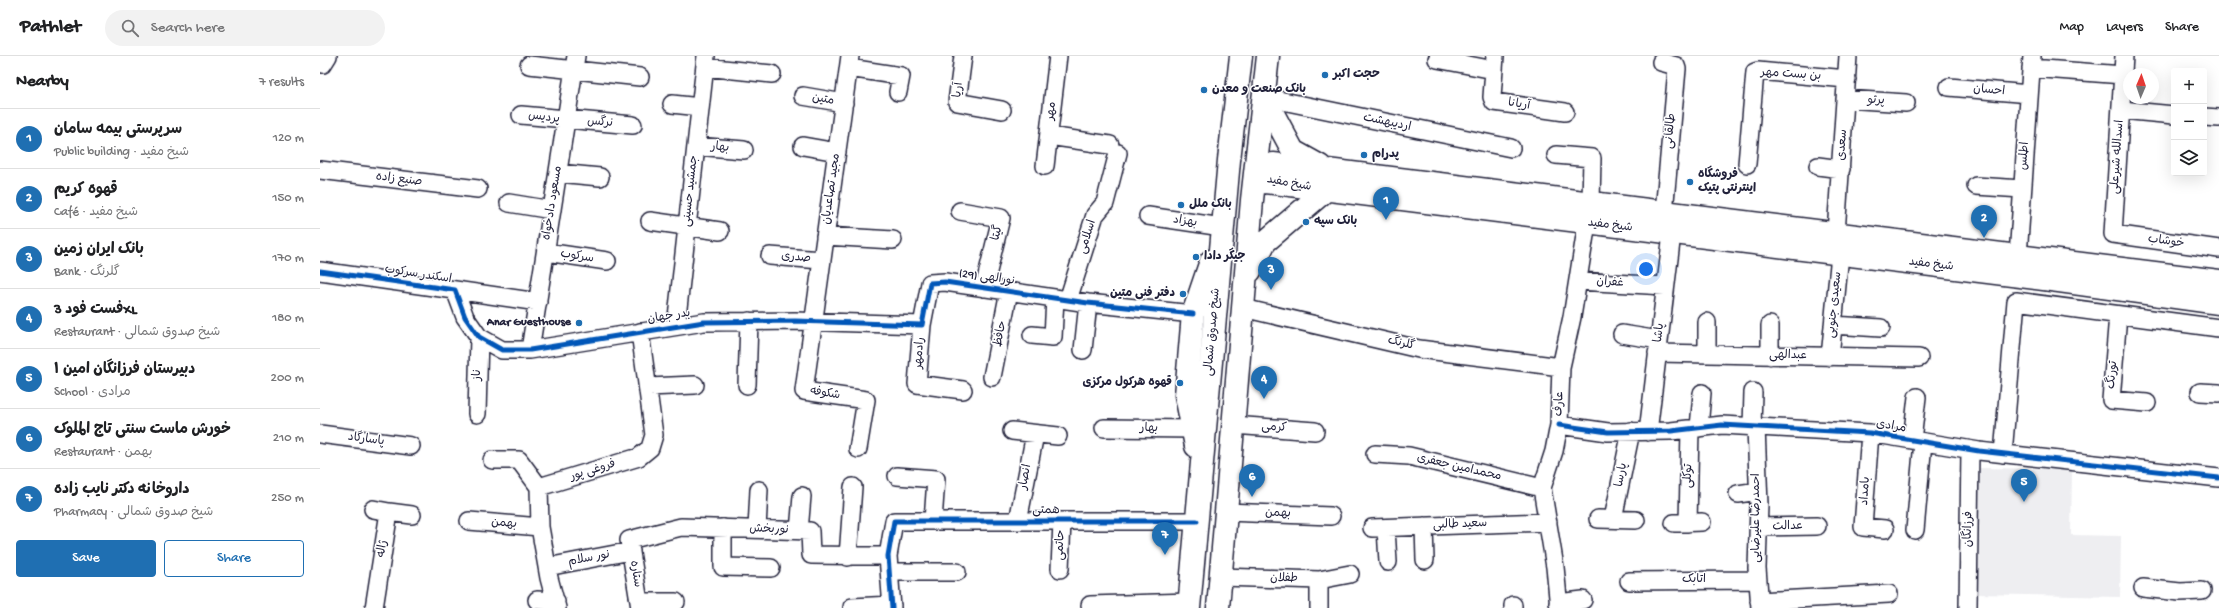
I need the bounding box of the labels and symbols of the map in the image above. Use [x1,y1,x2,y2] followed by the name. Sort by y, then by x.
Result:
[1759,66,1822,84] street label: بن بست مهر
[1332,68,1380,82] place label: حجت اکبر
[2123,68,2159,104] north arrow
[1320,70,1330,80] marker: حجت اکبر
[950,81,967,98] street label: آریا
[1212,82,1306,97] place label: بانک صنعت و معدن
[1973,83,2005,99] street label: احسان
[1199,85,1209,95] marker: بانک صنعت و معدن
[811,91,835,109] street label: متین
[1866,93,1885,109] street label: پرتو
[1507,95,1532,114] street label: آریانا
[1044,101,1060,122] street label: مهر
[527,109,561,127] street label: پردیس
[1362,111,1412,135] street label: اردیبهشت
[587,113,614,131] street label: نرگس
[1662,113,1680,149] street label: طالقانی
[2108,119,2128,195] street label: اسدالله شیرعلی
[1835,129,1851,161] street label: سعدی
[709,140,730,156] street label: بهار
[2017,141,2033,171] street label: اطلس
[1372,148,1400,162] place label: پدرام
[1359,150,1369,160] marker: پدرام
[820,152,844,226] street label: مجید تصاعدیان
[680,155,702,227] street label: جمشید حسینی
[539,165,566,241] street label: مسعود دادخواه
[1698,165,1756,196] place label: فروشگاه اینترنتی پتیک
[375,170,423,190] street label: صنیع زاده
[1266,172,1313,195] street label: شیخ مفید
[1685,177,1695,187] marker: فروشگاه اینترنتی پتیک
[1373,187,1399,220] pin: 1
[1189,197,1232,212] place label: بانک ملل
[1176,200,1186,210] marker: بانک ملل
[1971,205,1997,238] pin: 2
[1172,213,1198,231] street label: بهزاد
[1314,214,1357,229] place label: بانک سپه
[1587,215,1633,236] street label: شیخ مفید
[1301,217,1311,227] marker: بانک سپه
[1076,218,1100,256] street label: اسلامی
[987,223,1007,242] street label: گیتا
[2147,232,2185,251] street label: خوشاب
[559,247,595,267] street label: سرکوب
[1204,247,1246,264] place label: جیگر دادا
[780,250,812,266] street label: صدری
[1191,252,1201,262] marker: جیگر دادا
[1908,254,1954,275] street label: شیخ مفید
[1258,257,1284,290] pin: 3
[1636,259,1656,279] your location
[383,263,453,287] street label: اسکندر سرکوب
[958,267,1016,289] street label: نورالهی (29)
[1825,271,1845,339] street label: سعیدی جنوبی
[1596,275,1624,291] street label: غفران
[1110,286,1175,301] place label: دفتر فنی متین
[1201,287,1224,377] street label: شیخ صدوق شمالی
[1178,289,1188,299] marker: دفتر فنی متین
[647,307,691,327] street label: بدر جهان
[486,316,572,330] place label: Anar Guesthouse
[574,318,584,328] marker: Anar Guesthouse
[992,320,1010,348] street label: حافظ
[1652,323,1668,343] street label: پاشا
[1386,332,1416,354] street label: گلرنگ
[912,337,928,370] street label: رادمهر
[1769,349,1807,363] street label: عبدالهی
[2103,360,2121,390] street label: تورنگ
[1251,366,1277,399] pin: 4
[471,369,485,382] street label: ناز
[1082,375,1172,390] place label: قهوه هرکول مرکزی
[1175,378,1185,388] marker: قهوه هرکول مرکزی
[809,385,841,403] street label: شکوفه
[1552,391,1568,417] street label: عارف
[1875,418,1907,436] street label: مرادی
[1261,420,1287,436] street label: کرمی
[1139,422,1158,436] street label: بهار
[347,429,385,449] street label: پاسارگاد
[1415,451,1503,485] street label: محمدامین جعفری
[568,457,617,485] street label: فروغی پور
[1613,462,1631,488] street label: پارسا
[1016,463,1035,492] street label: انصار
[1682,463,1696,488] street label: توکلی
[1239,464,1265,497] pin: 6
[2011,469,2037,502] pin: 5
[1750,473,1764,563] street label: احمدرضا علیرضایی
[1858,476,1874,506] street label: بامداد
[1032,504,1060,518] street label: همتی
[1265,507,1291,521] street label: بهمن
[1960,511,1976,547] street label: فرزانگان
[491,516,517,532] street label: بهمن
[1433,517,1487,533] street label: سعید طالبی
[1772,519,1804,535] street label: عدالت
[749,521,789,538] street label: نوربخش
[1152,522,1178,555] pin: 7
[1053,529,1069,561] street label: حاتمی
[375,539,391,559] street label: ژاله
[567,548,611,570] street label: نور سلام
[626,560,644,588] street label: ستاره
[1270,572,1298,586] street label: طفلان
[1682,573,1706,587] street label: اتابک

